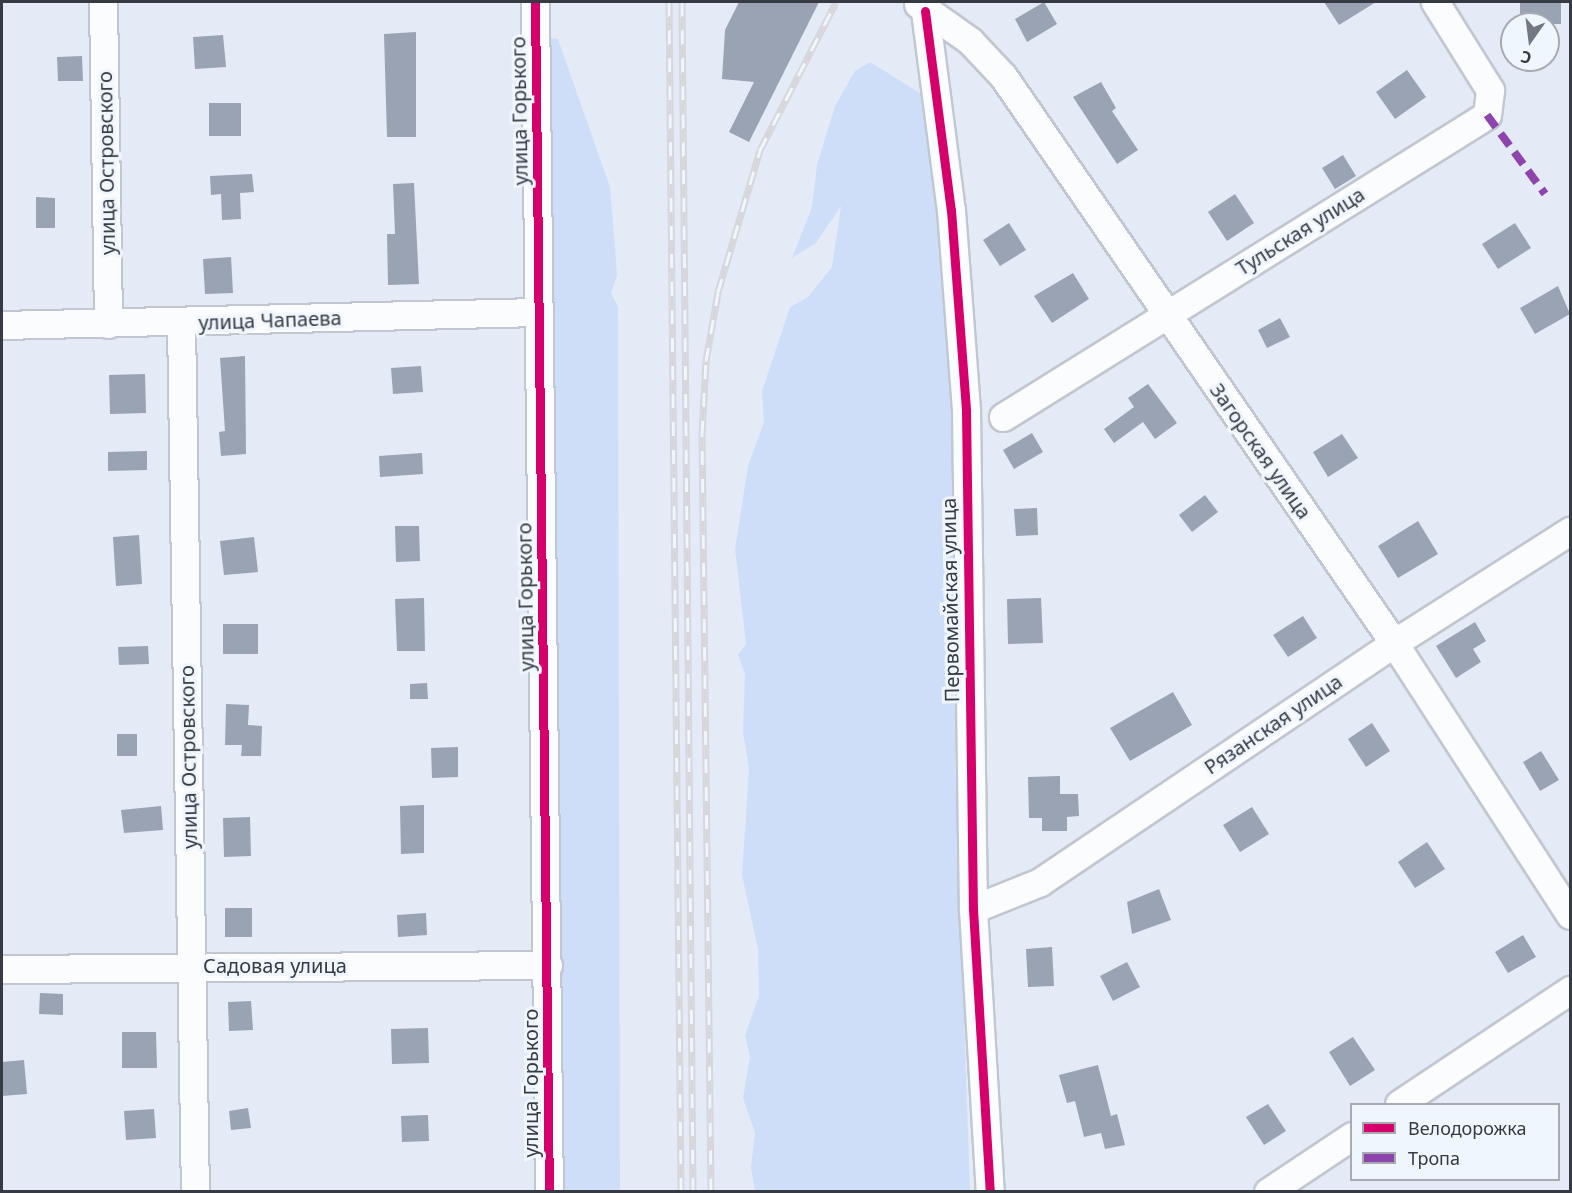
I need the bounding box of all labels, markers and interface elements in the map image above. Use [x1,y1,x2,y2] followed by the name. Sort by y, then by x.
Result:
[1500,12,1560,72] north arrow
[506,36,532,186] street label: улица Горького
[1518,46,1534,69] text: С
[92,71,120,255] street label: улица Островского
[1231,182,1369,280] street label: Тульская улица
[198,306,342,334] street label: улица Чапаева
[1205,379,1317,523] street label: Загорская улица
[936,498,964,702] street label: Первомайская улица
[512,522,538,672] street label: улица Горького
[174,665,202,849] street label: улица Островского
[1199,669,1347,779] street label: Рязанская улица
[203,953,347,977] street label: Садовая улица
[518,1009,542,1157] street label: улица Горького
[1350,1103,1560,1181] legend
[1408,1116,1526,1140] text: Велодорожка
[1408,1146,1460,1170] text: Тропа

